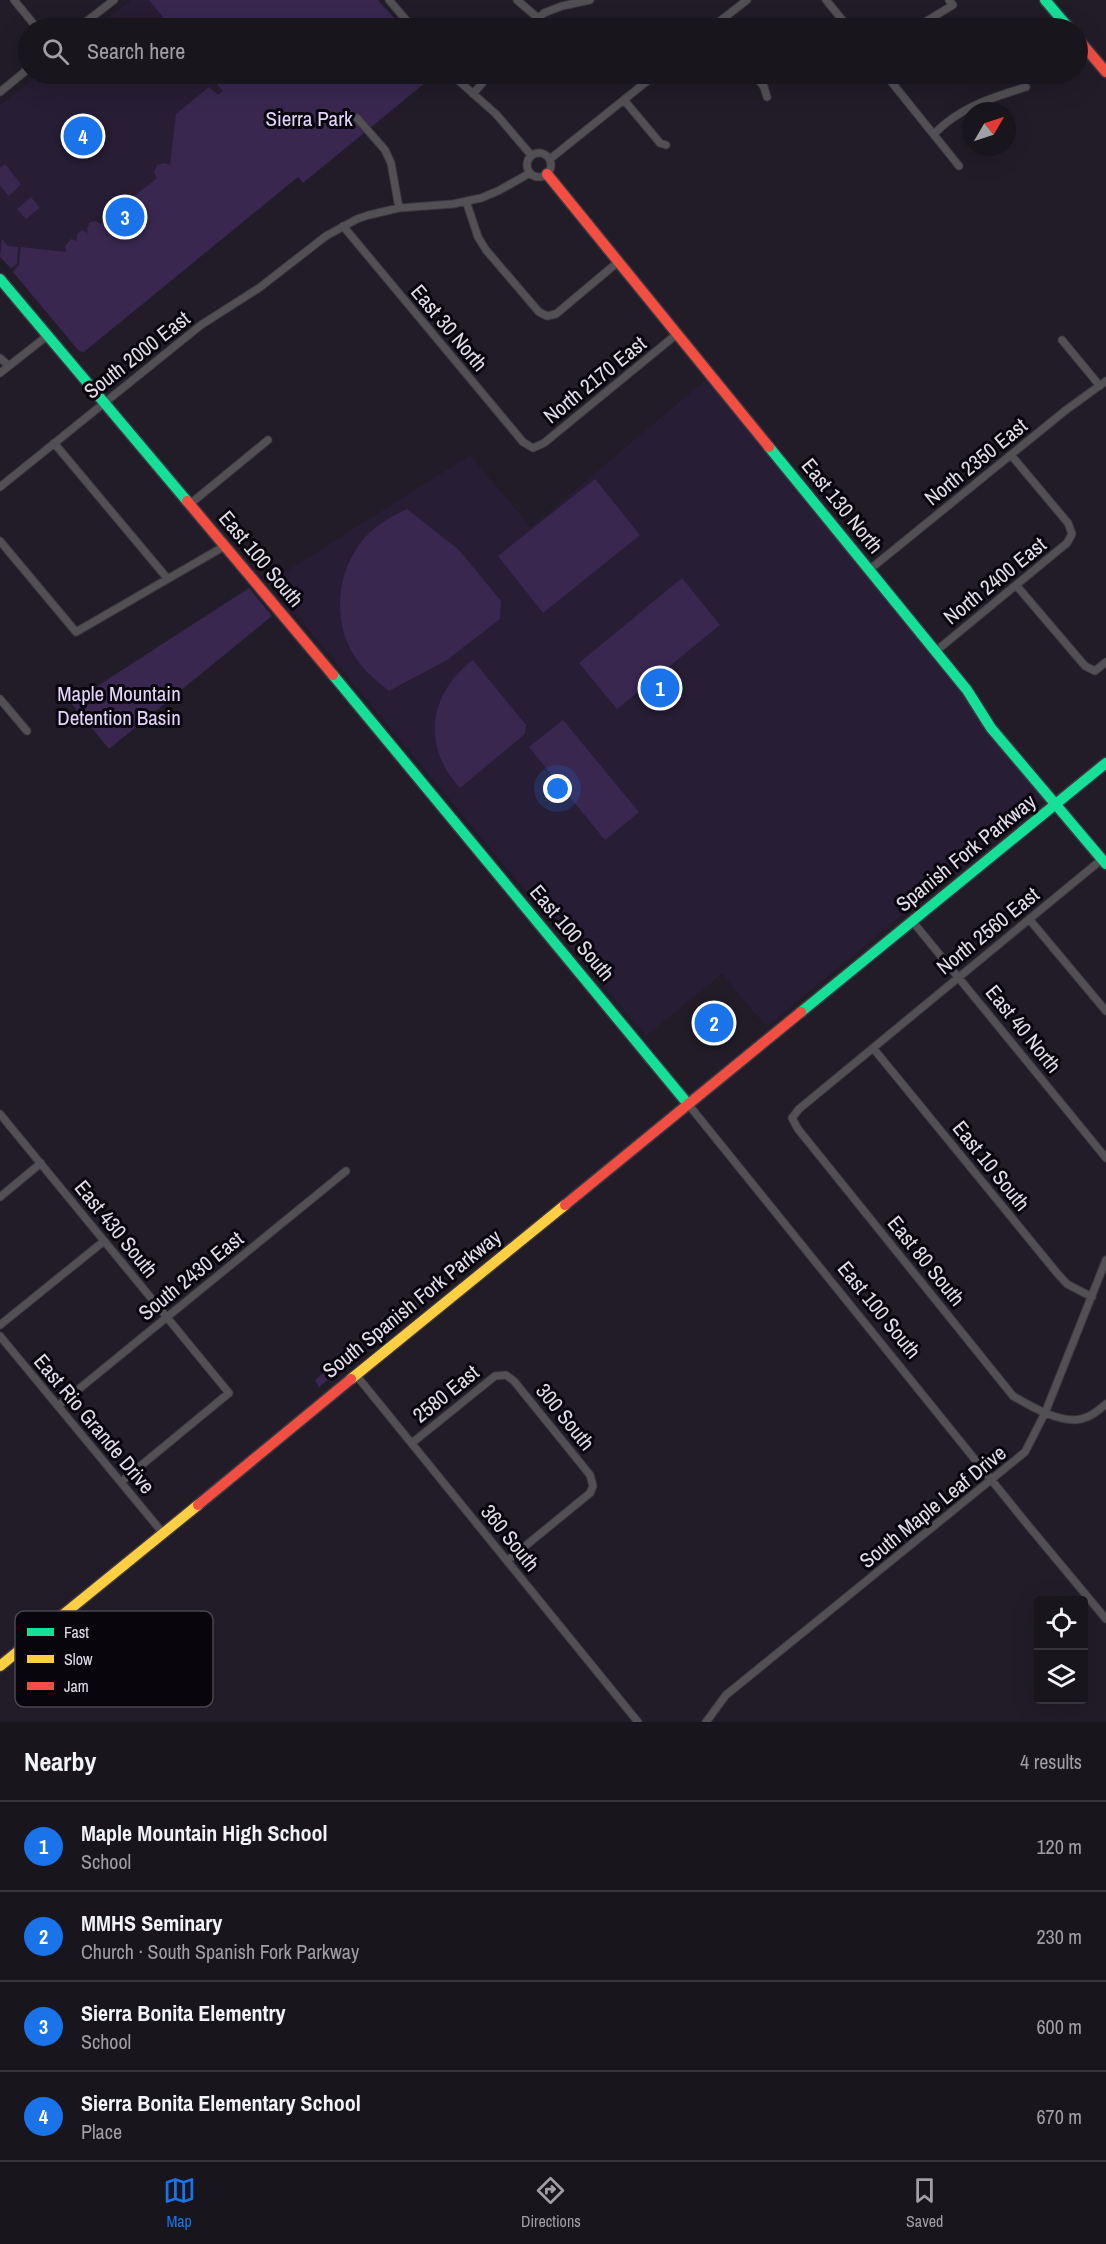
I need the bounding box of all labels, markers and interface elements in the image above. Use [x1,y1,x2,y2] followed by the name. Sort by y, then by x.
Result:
[18,18,1088,84] search box
[39,35,72,68] icon: search
[87,36,185,66] text: Search here
[962,102,1016,156] north arrow
[265,104,353,133] park label: Sierra Park
[64,114,103,158] pin: 4
[106,194,144,240] pin: 3
[404,278,494,377] street label: East 30 North
[78,304,196,405] street label: South 2000 East
[537,329,652,430] street label: North 2170 East
[918,411,1033,512] street label: North 2350 East
[795,452,890,559] street label: East 130 North
[212,504,310,613] street label: East 100 South
[937,530,1052,631] street label: North 2400 East
[640,666,680,710] pin: 1
[57,679,181,732] park label: Maple Mountain Detention Basin
[543,774,572,803] your location
[890,787,1042,918] street label: Spanish Fork Parkway
[523,878,621,987] street label: East 100 South
[930,880,1045,981] street label: North 2560 East
[979,979,1068,1079] street label: East 40 North
[694,1000,734,1046] pin: 2
[946,1115,1037,1217] street label: East 10 South
[68,1174,165,1284] street label: East 430 South
[881,1210,972,1312] street label: East 80 South
[316,1222,507,1385] street label: South Spanish Fork Parkway
[132,1224,249,1327] street label: South 2430 East
[831,1255,928,1365] street label: East 100 South
[27,1348,161,1500] street label: East Rio Grande Drive
[406,1358,485,1429] street label: 2580 East
[529,1377,601,1456] street label: 300 South
[853,1438,1012,1575] street label: South Maple Leaf Drive
[474,1498,546,1577] street label: 360 South
[1034,1596,1088,1704] map controls
[1034,1596,1088,1650] button: locate
[15,1611,213,1707] legend
[64,1621,89,1643] text: Fast
[64,1648,93,1670] text: Slow
[1034,1650,1088,1704] button: layers
[64,1675,89,1697] text: Jam
[24,1744,96,1779] text: Nearby
[1020,1748,1082,1775] text: 4 results
[81,1818,328,1848] text: Maple Mountain High School
[39,1833,48,1860] text: 1
[1036,1833,1082,1860] text: 120 m
[81,1848,131,1875] text: School
[81,1908,222,1938] text: MMHS Seminary
[39,1923,48,1950] text: 2
[1036,1923,1082,1950] text: 230 m
[81,1938,359,1965] text: Church · South Spanish Fork Parkway
[81,1998,286,2028] text: Sierra Bonita Elementry
[39,2013,48,2040] text: 3
[1036,2013,1082,2040] text: 600 m
[81,2028,131,2055] text: School
[81,2088,361,2118] text: Sierra Bonita Elementary School
[39,2103,48,2130] text: 4
[1036,2103,1082,2130] text: 670 m
[81,2118,122,2145] text: Place
[163,2174,196,2232] tab: Map
[521,2174,581,2232] tab: Directions
[906,2174,943,2232] tab: Saved

